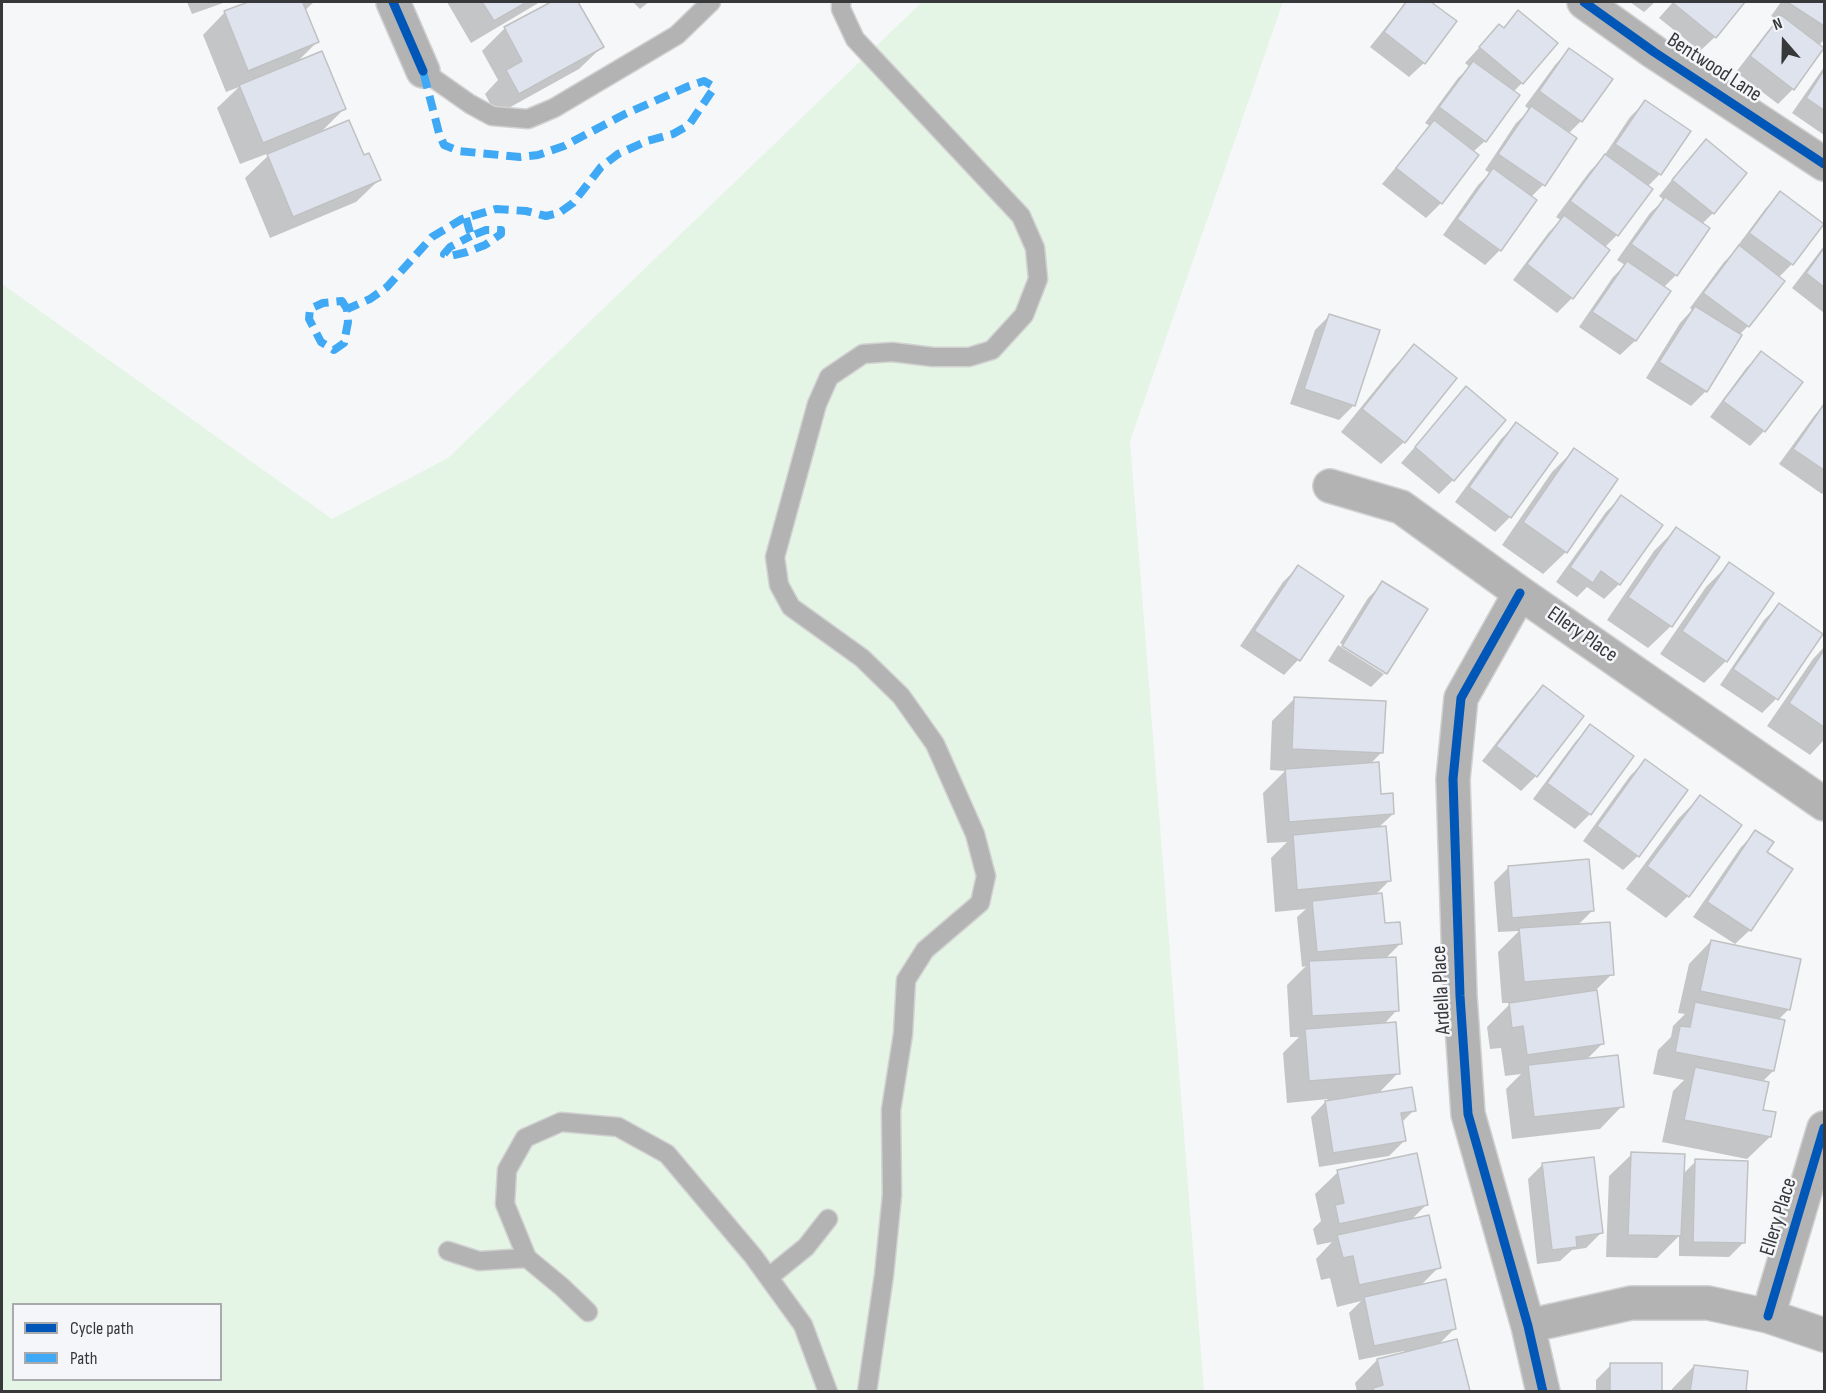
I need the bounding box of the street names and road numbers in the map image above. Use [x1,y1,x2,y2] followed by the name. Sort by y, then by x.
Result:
[1662,28,1766,108] street label: Bentwood Lane
[1542,602,1622,668] street label: Ellery Place
[1427,945,1457,1035] street label: Ardella Place
[1755,1175,1803,1259] street label: Ellery Place

